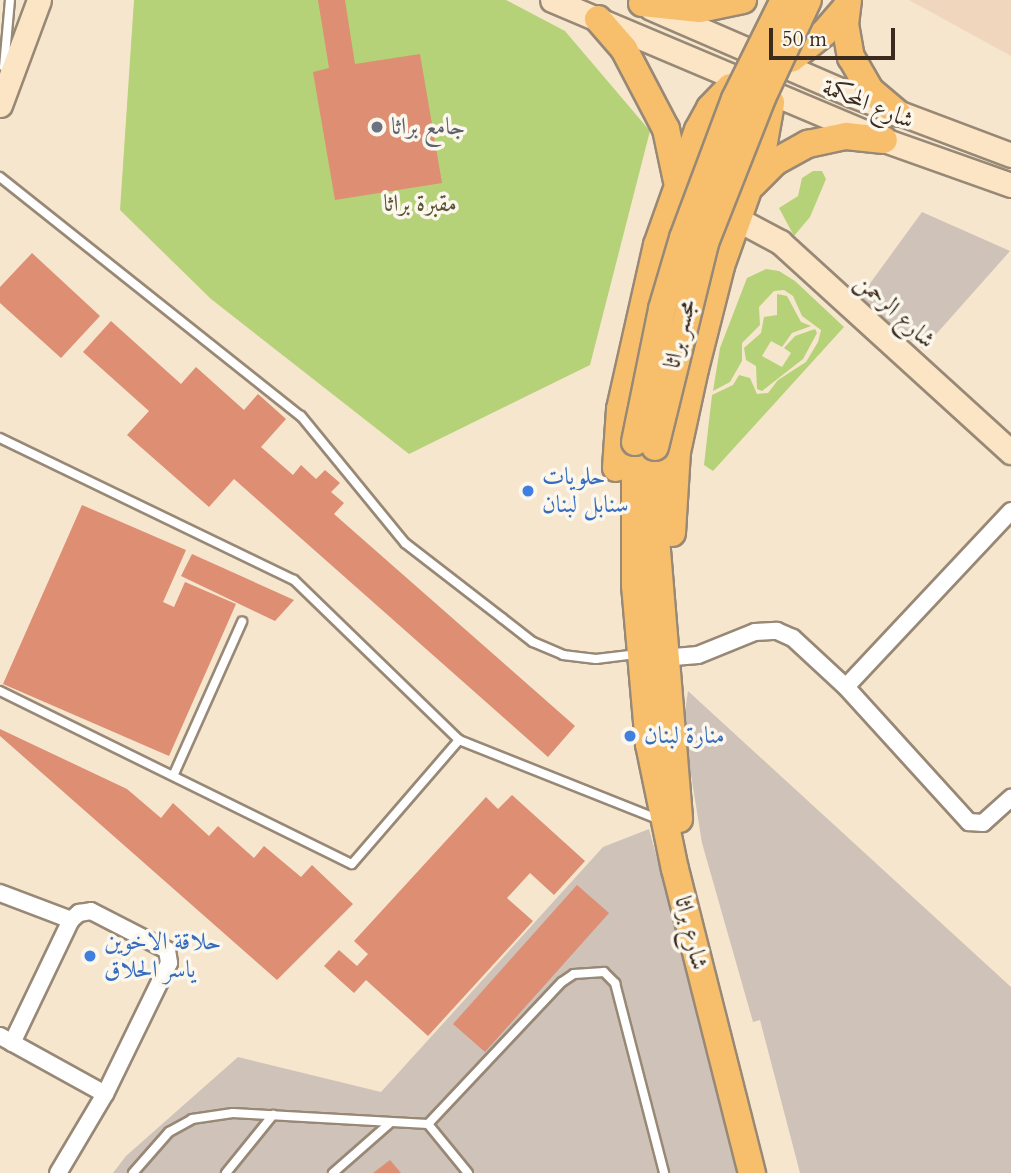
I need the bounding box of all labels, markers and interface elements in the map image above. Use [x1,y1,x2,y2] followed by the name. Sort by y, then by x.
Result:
[773,14,899,58] scale bar
[782,25,827,54] text: 50 m
[818,73,918,135] street label: شارع المحكمة
[391,113,465,141] place label: جامع براثا
[369,119,385,135] marker: جامع براثا
[383,190,457,218] park label: مقبرة براثا
[849,268,941,354] street label: شارع الرحمن
[658,297,702,371] street label: مجسر براثا
[542,463,629,519] place label: حلويات سنابل لبنان
[520,483,536,499] marker: حلويات سنابل لبنان
[644,722,725,750] place label: منارة لبنان
[622,728,638,744] marker: منارة لبنان
[668,893,714,973] street label: شارع براثا
[104,928,221,984] place label: حلاقة الاخوين ياسر الحلاق
[82,948,98,964] marker: حلاقة الاخوين ياسر الحلاق

